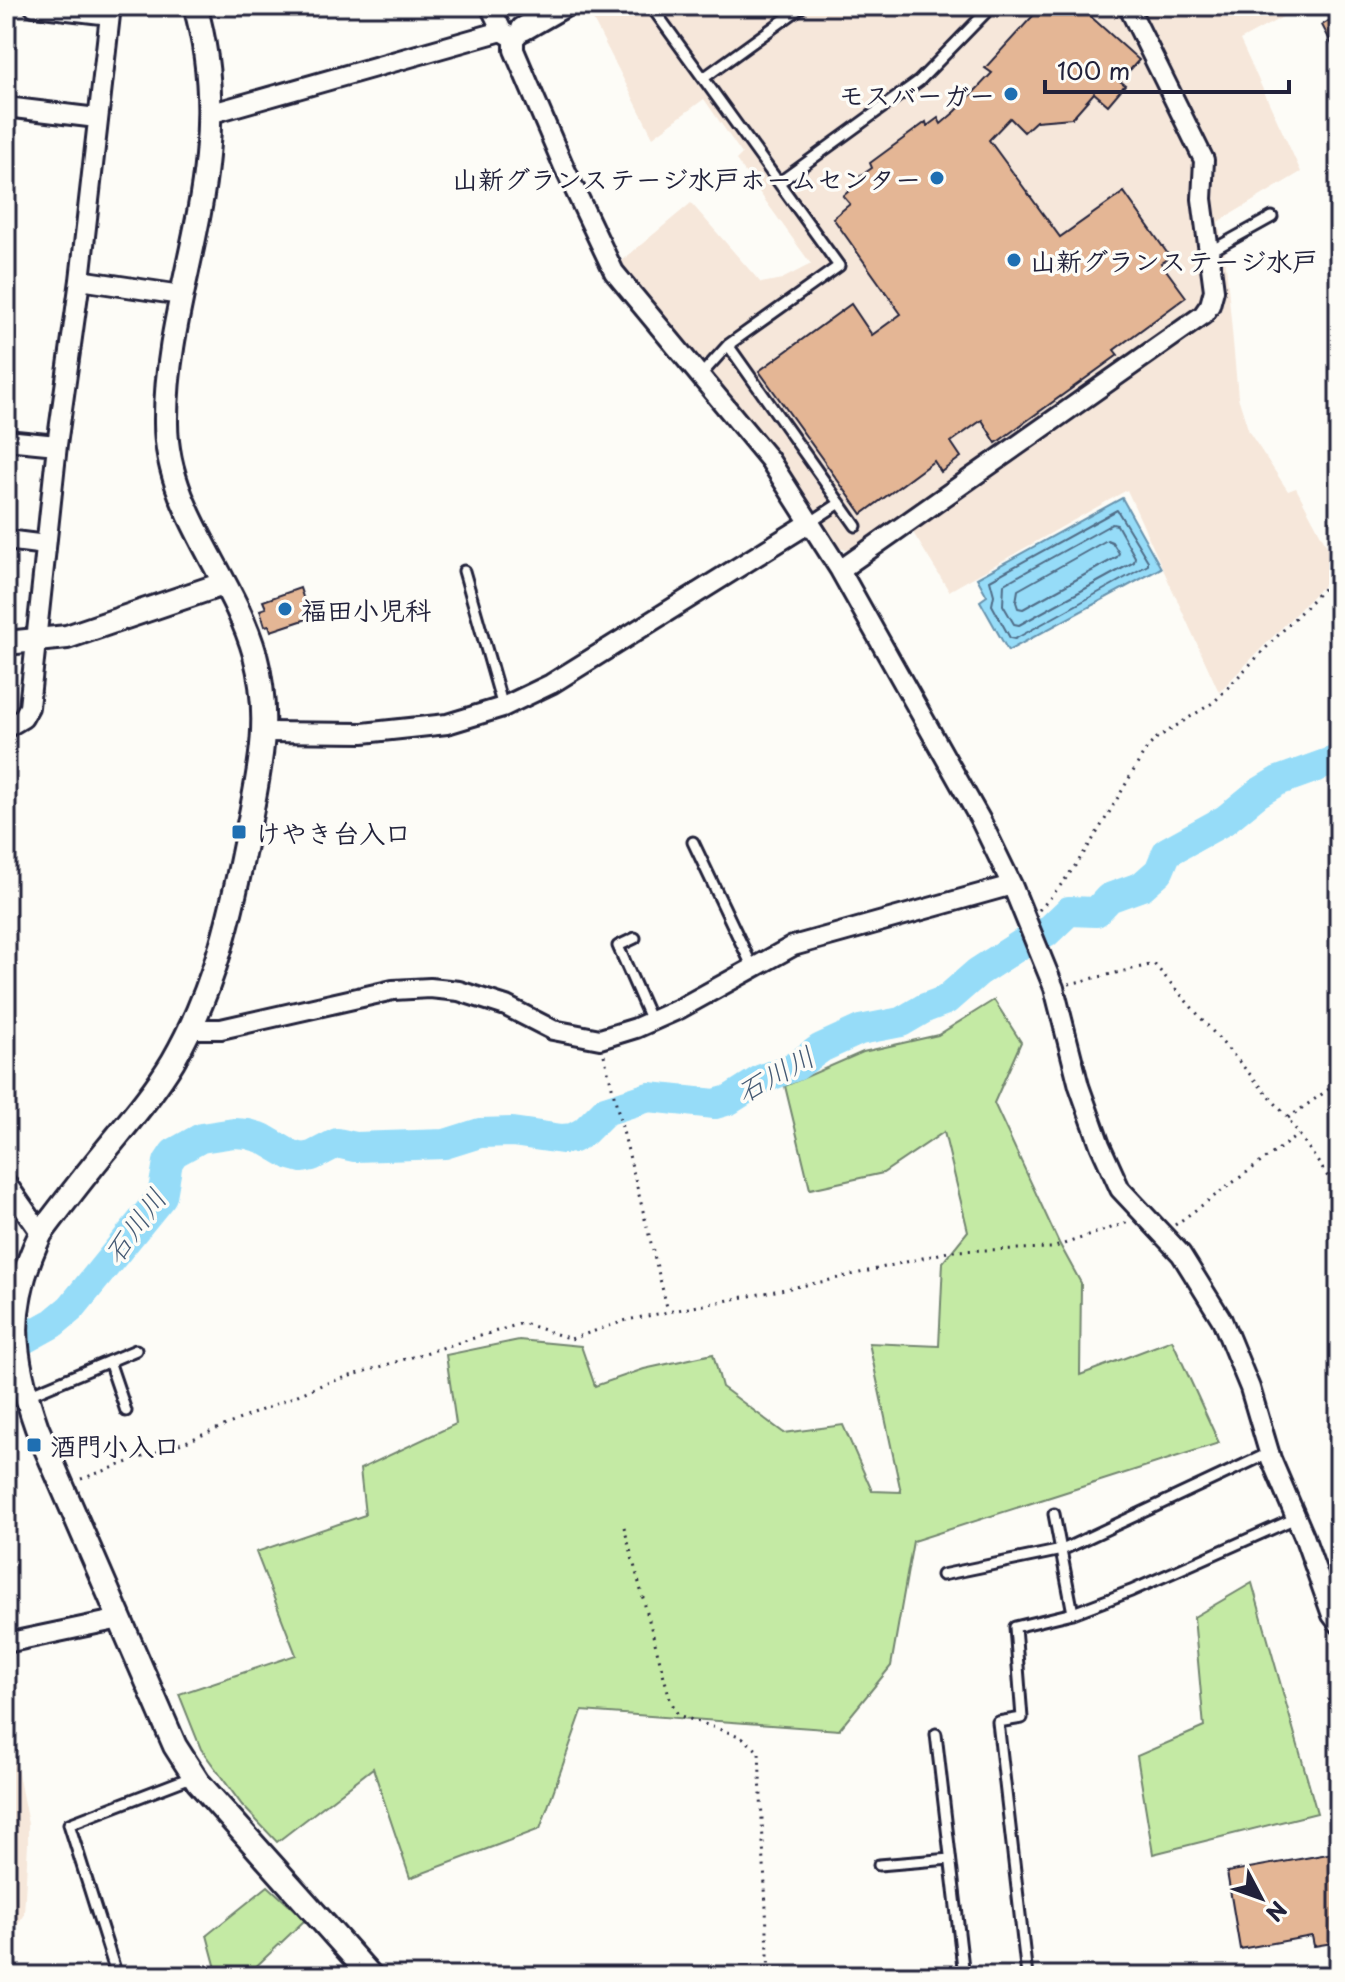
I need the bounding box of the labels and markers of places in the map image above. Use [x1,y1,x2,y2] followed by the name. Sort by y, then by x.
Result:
[838,75,995,114] place label: モスバーガー
[1002,85,1020,103] marker: モスバーガー
[452,159,921,198] place label: 山新グランステージ水戸ホームセンター
[928,169,946,187] marker: 山新グランステージ水戸ホームセンター
[1030,241,1318,280] place label: 山新グランステージ水戸
[1005,251,1023,269] marker: 山新グランステージ水戸
[301,590,431,629] place label: 福田小児科
[276,600,294,618] marker: 福田小児科
[255,813,411,852] place label: けやき台入口
[230,823,248,841] marker: けやき台入口
[50,1426,180,1465] place label: 酒門小入口
[25,1436,43,1454] marker: 酒門小入口

